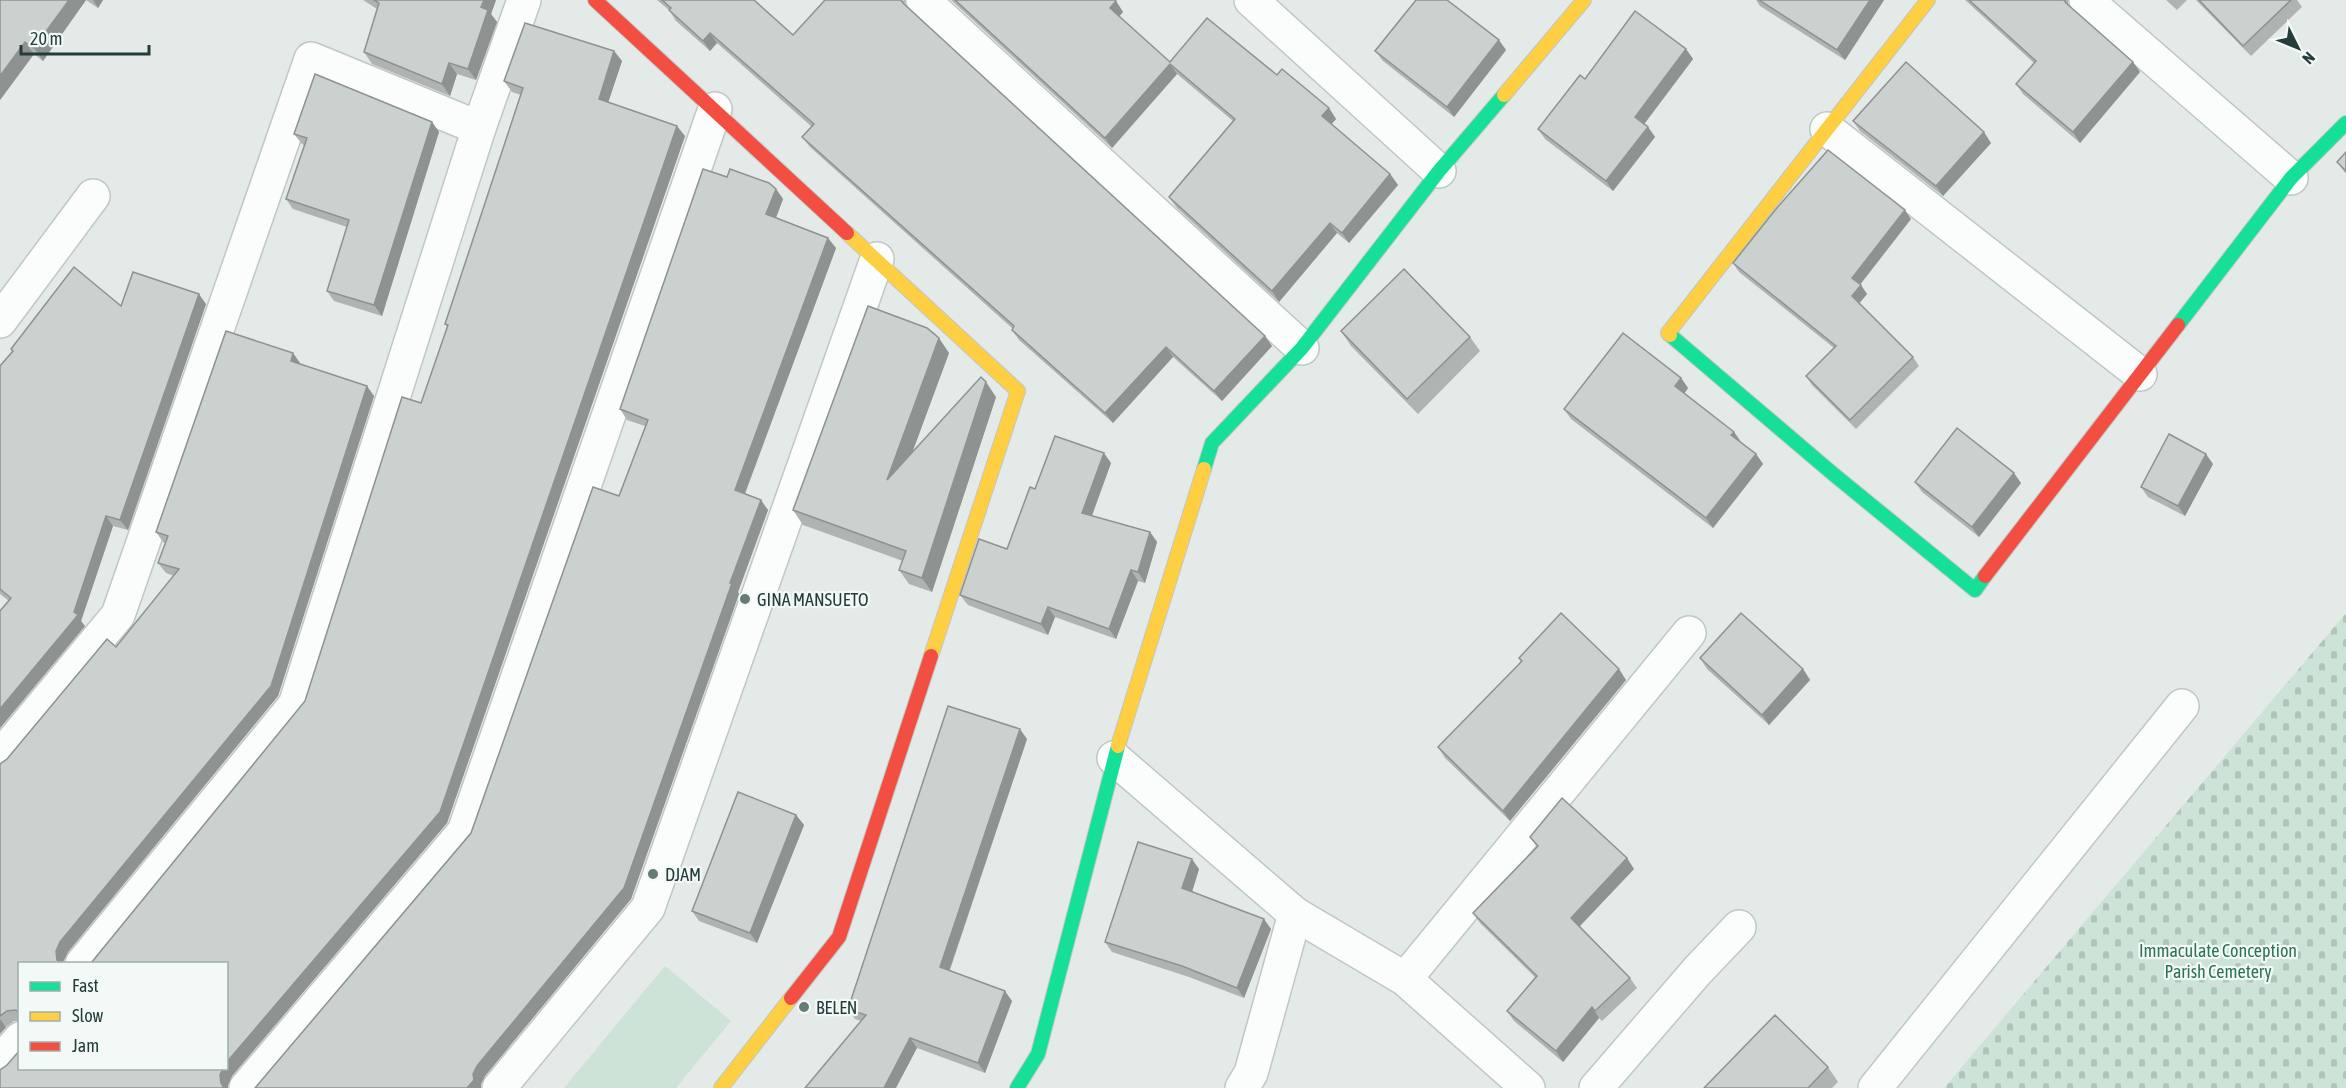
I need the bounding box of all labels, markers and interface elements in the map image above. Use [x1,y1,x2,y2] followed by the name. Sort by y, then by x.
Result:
[21,18,148,56] scale bar
[2268,18,2328,78] north arrow
[30,28,62,49] text: 20 m
[2299,49,2319,68] text: N
[757,589,868,610] place label: GINA MANSUETO
[738,592,752,606] marker: GINA MANSUETO
[665,864,701,885] place label: DJAM
[646,867,660,881] marker: DJAM
[2139,940,2297,982] park label: Immaculate Conception Parish Cemetery
[18,962,228,1070] legend
[72,975,99,996] text: Fast
[816,997,857,1018] place label: BELEN
[797,1000,811,1014] marker: BELEN
[72,1005,103,1026] text: Slow
[72,1035,99,1056] text: Jam

